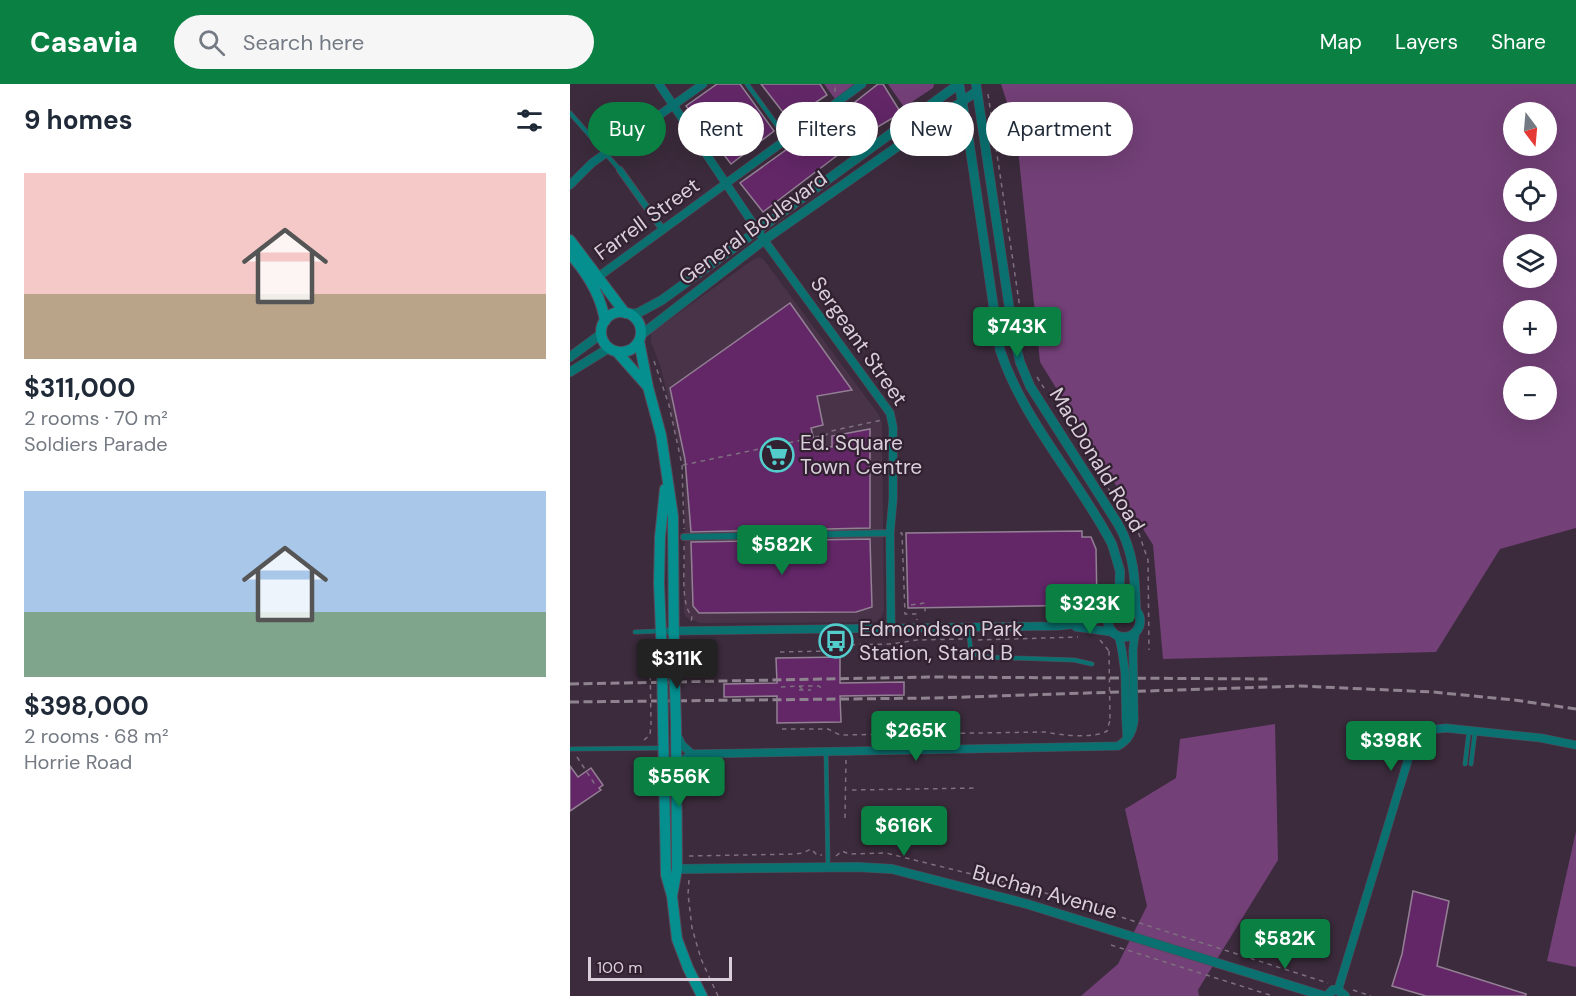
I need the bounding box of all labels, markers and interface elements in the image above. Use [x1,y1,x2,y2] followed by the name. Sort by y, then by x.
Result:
[174,15,594,69] search box
[30,24,138,61] text: Casavia
[195,26,228,59] icon: search
[243,28,364,57] text: Search here
[1320,28,1362,56] text: Map
[1395,28,1458,56] text: Layers
[1491,28,1546,56] text: Share
[588,102,666,156] chip: Buy
[678,102,764,156] chip: Rent
[776,102,878,156] chip: Filters
[890,102,974,156] chip: New
[986,102,1133,156] chip: Apartment
[1503,102,1557,156] north arrow
[1503,102,1557,420] map controls
[24,103,133,137] text: 9 homes
[513,104,546,137] icon: filters
[673,165,833,291] street label: General Boulevard
[1503,168,1557,222] button: locate
[589,171,705,267] street label: Farrell Street
[231,212,339,320] icon: home
[1503,234,1557,288] button: layers
[804,271,914,411] street label: Sergeant Street
[1503,300,1557,354] button: +
[975,307,1059,358] pin: $743K
[987,313,1047,339] text: $743K
[1503,366,1557,420] button: −
[24,371,135,405] text: $311,000
[1043,383,1151,537] street label: MacDonald Road
[24,405,168,431] text: 2 rooms · 70 m²
[800,429,922,481] place label: Ed. Square Town Centre
[24,431,168,457] text: Soldiers Parade
[759,437,795,473] supermarket icon: Ed. Square Town Centre
[740,525,824,576] pin: $582K
[231,530,339,638] icon: home
[751,531,813,557] text: $582K
[1048,584,1132,635] pin: $323K
[1060,590,1120,616] text: $323K
[859,615,1023,667] place label: Edmondson Park Station, Stand B
[818,623,854,659] bus stop icon: Edmondson Park Station, Stand B
[635,639,719,690] pin: $311K
[651,645,703,671] text: $311K
[24,689,149,723] text: $398,000
[874,711,958,762] pin: $265K
[885,717,947,743] text: $265K
[1349,721,1433,772] pin: $398K
[24,723,169,749] text: 2 rooms · 68 m²
[1360,727,1422,753] text: $398K
[24,749,132,775] text: Horrie Road
[637,757,721,808] pin: $556K
[648,763,710,789] text: $556K
[862,806,946,857] pin: $616K
[875,812,933,838] text: $616K
[969,858,1121,926] street label: Buchan Avenue
[1243,919,1327,970] pin: $582K
[1254,925,1316,951] text: $582K
[588,954,732,982] scale bar
[597,957,642,978] text: 100 m

